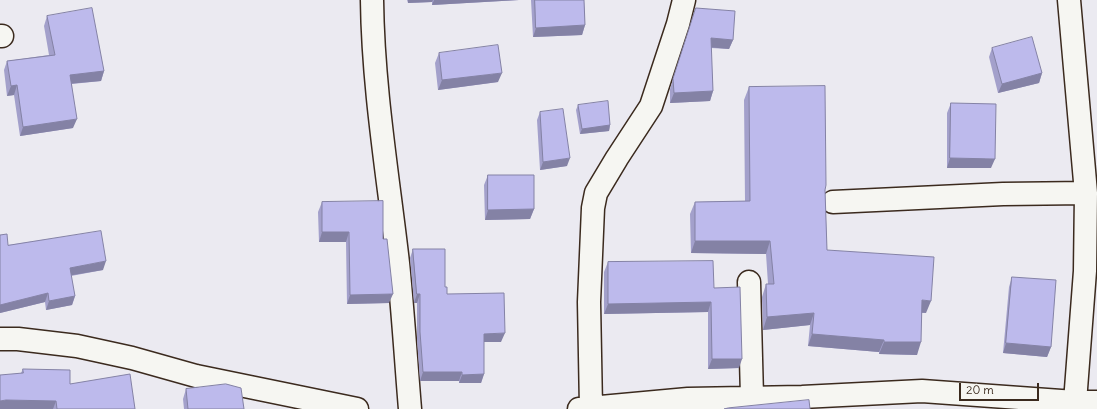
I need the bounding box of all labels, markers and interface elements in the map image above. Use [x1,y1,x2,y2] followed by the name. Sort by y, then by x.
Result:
[961,375,1041,401] scale bar
[966,382,994,397] text: 20 m

